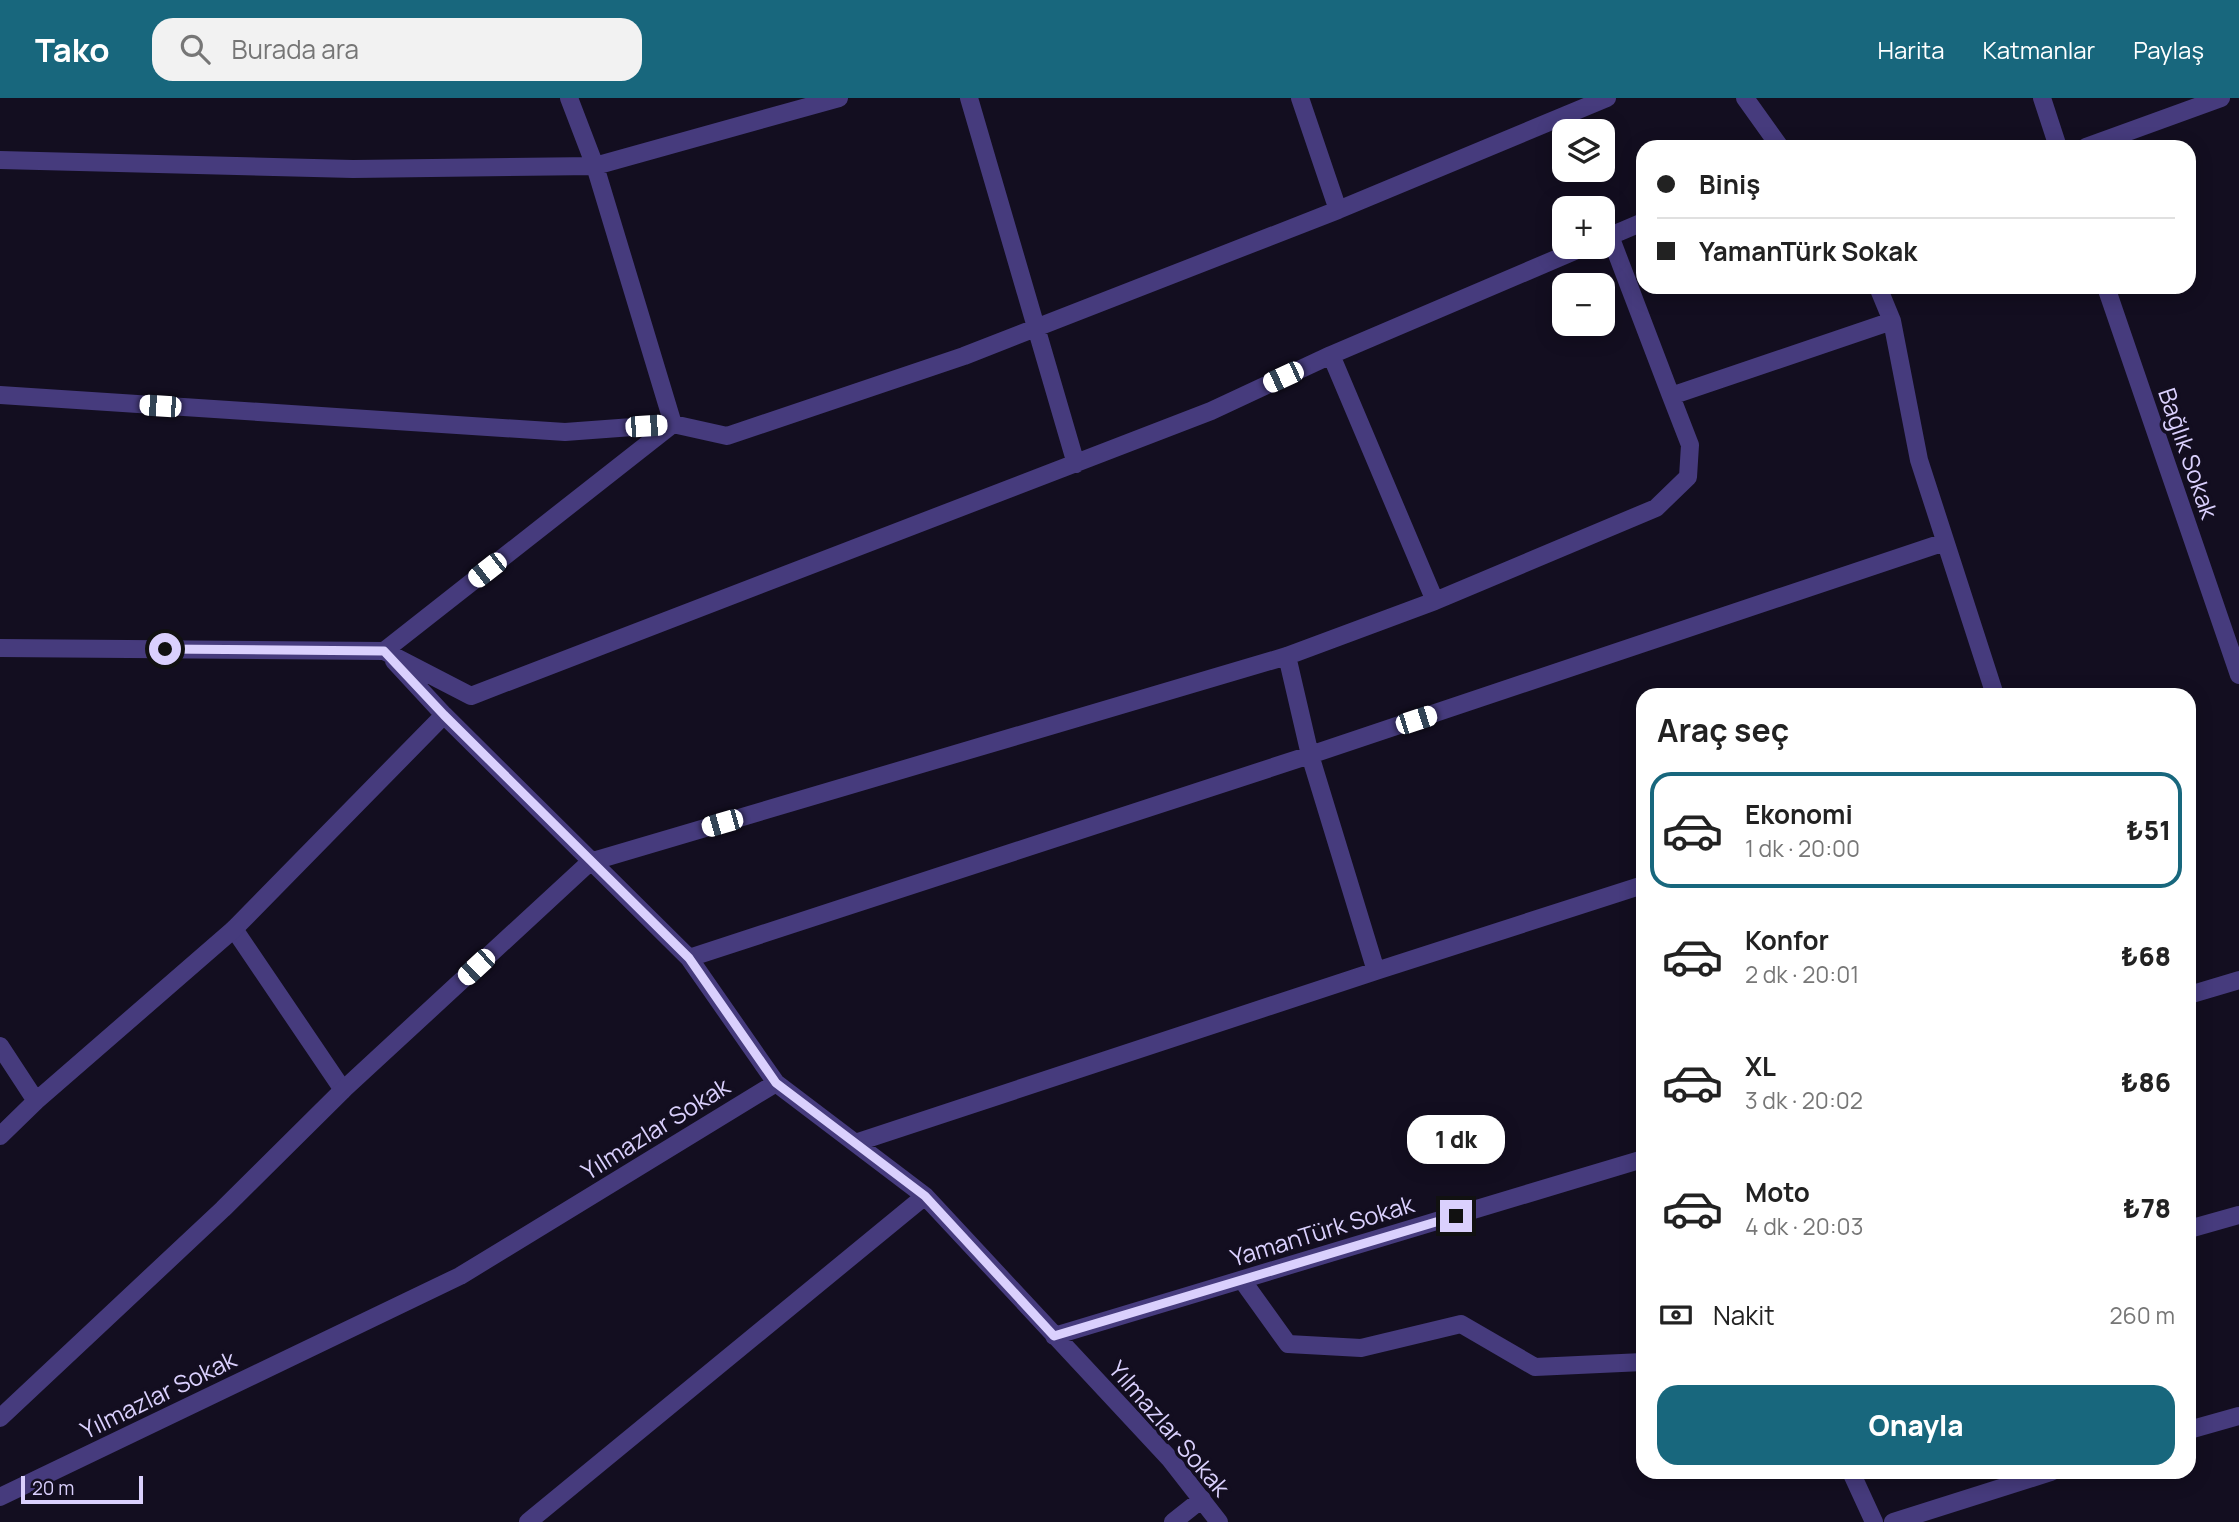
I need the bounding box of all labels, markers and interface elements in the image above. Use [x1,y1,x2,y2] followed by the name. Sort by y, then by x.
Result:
[152,18,642,81] search box
[35,27,110,72] text: Tako
[176,30,214,68] icon: search
[232,31,359,67] text: Burada ara
[1878,33,1945,66] text: Harita
[1983,33,2095,66] text: Katmanlar
[2133,33,2204,66] text: Paylaş
[1552,119,1615,336] map controls
[1552,119,1615,182] button: layers
[1699,166,1760,202] text: Biniş
[1552,196,1615,259] button: +
[1699,233,1917,269] text: YamanTürk Sokak
[1552,273,1615,336] button: −
[1260,359,1307,395] car
[2151,383,2227,524] street label: Bağlık Sokak
[139,394,182,418] car
[625,414,668,438] car
[464,549,511,591] car
[149,633,181,665] route start
[1393,704,1440,736] car
[1657,708,1789,752] text: Araç seç
[1745,796,1853,832] text: Ekonomi
[1661,799,1724,862] icon: car
[699,807,746,839] car
[2126,812,2171,848] text: ₺51
[1745,832,1860,864] text: 1 dk · 20:00
[1745,922,1829,958] text: Konfor
[1661,925,1724,988] icon: car
[2121,938,2171,974] text: ₺68
[454,945,499,989] car
[1745,958,1859,990] text: 2 dk · 20:01
[1745,1048,1776,1084] text: XL
[1661,1051,1724,1114] icon: car
[2121,1064,2171,1100] text: ₺86
[574,1069,737,1187] street label: Yılmazlar Sokak
[1745,1084,1863,1116] text: 3 dk · 20:02
[1407,1114,1505,1164] callout: 1 dk
[1435,1123,1477,1155] text: 1 dk
[1745,1174,1810,1210] text: Moto
[1661,1177,1724,1240] icon: car
[1226,1186,1419,1274] street label: YamanTürk Sokak
[2123,1190,2171,1226] text: ₺78
[1440,1200,1472,1232] route end
[1745,1210,1863,1242] text: 4 dk · 20:03
[1657,1296,1695,1334] icon: cash
[1713,1297,1775,1333] text: Nakit
[2109,1299,2175,1331] text: 260 m
[75,1342,242,1446] street label: Yılmazlar Sokak
[1102,1353,1239,1504] street label: Yılmazlar Sokak
[1657,1385,2175,1465] button: Onayla
[21,1473,144,1505] scale bar
[32,1475,74,1501] text: 20 m

